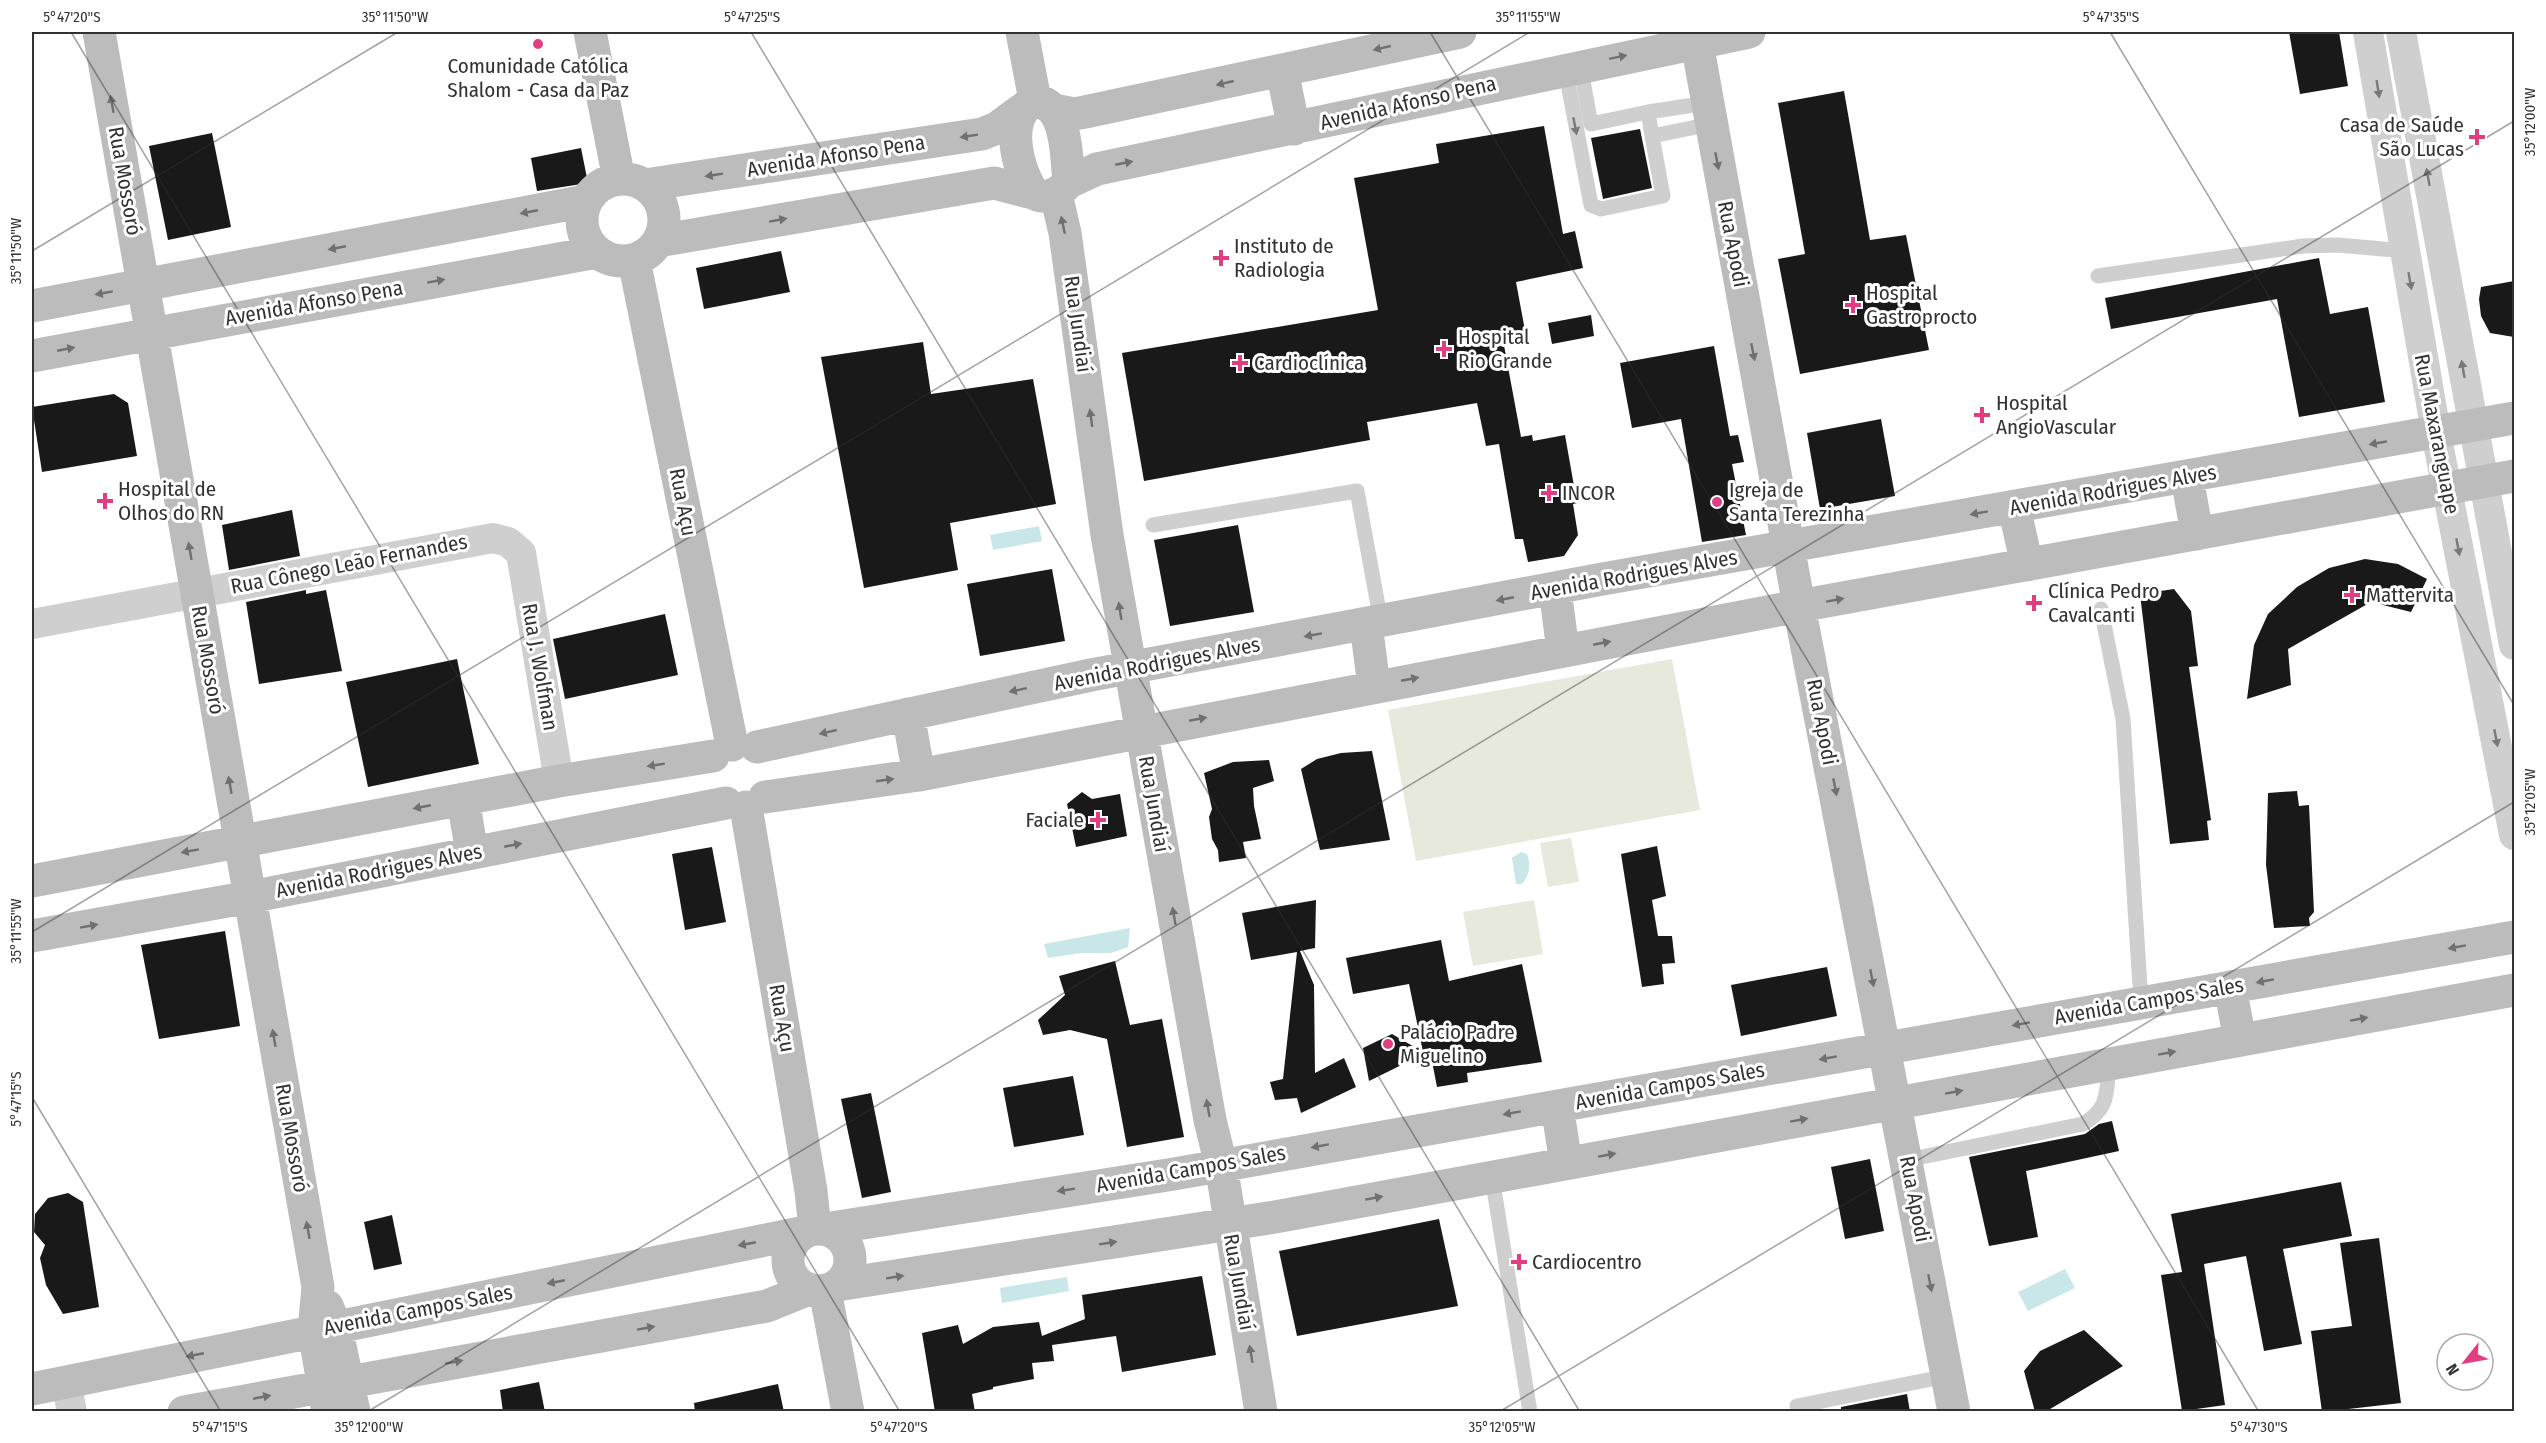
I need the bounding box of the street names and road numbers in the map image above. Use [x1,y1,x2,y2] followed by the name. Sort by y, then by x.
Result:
[1317,70,1499,136] street label: Avenida Afonso Pena
[103,124,147,238] street label: Rua Mossoró
[745,129,927,183] street label: Avenida Afonso Pena
[1712,199,1754,289] street label: Rua Apodi
[1058,274,1098,374] street label: Rua Jundiaí
[223,275,405,331] street label: Avenida Afonso Pena
[2409,352,2465,516] street label: Rua Maxaranguape
[2008,459,2218,521] street label: Avenida Rodrigues Alves
[664,466,702,538] street label: Rua Açu
[229,528,469,600] street label: Rua Cônego Leão Fernandes
[1529,544,1739,606] street label: Avenida Rodrigues Alves
[516,601,564,733] street label: Rua J. Wolfman
[186,603,230,717] street label: Rua Mossoró
[1052,631,1262,697] street label: Avenida Rodrigues Alves
[1801,677,1843,767] street label: Rua Apodi
[1133,754,1175,854] street label: Rua Jundiaí
[274,838,484,904] street label: Avenida Rodrigues Alves
[2052,972,2246,1030] street label: Avenida Campos Sales
[763,982,801,1054] street label: Rua Açu
[1573,1057,1767,1115] street label: Avenida Campos Sales
[270,1081,314,1195] street label: Rua Mossoró
[1094,1140,1288,1198] street label: Avenida Campos Sales
[1894,1154,1936,1244] street label: Rua Apodi
[1218,1232,1260,1332] street label: Rua Jundiaí
[321,1279,515,1341] street label: Avenida Campos Sales

